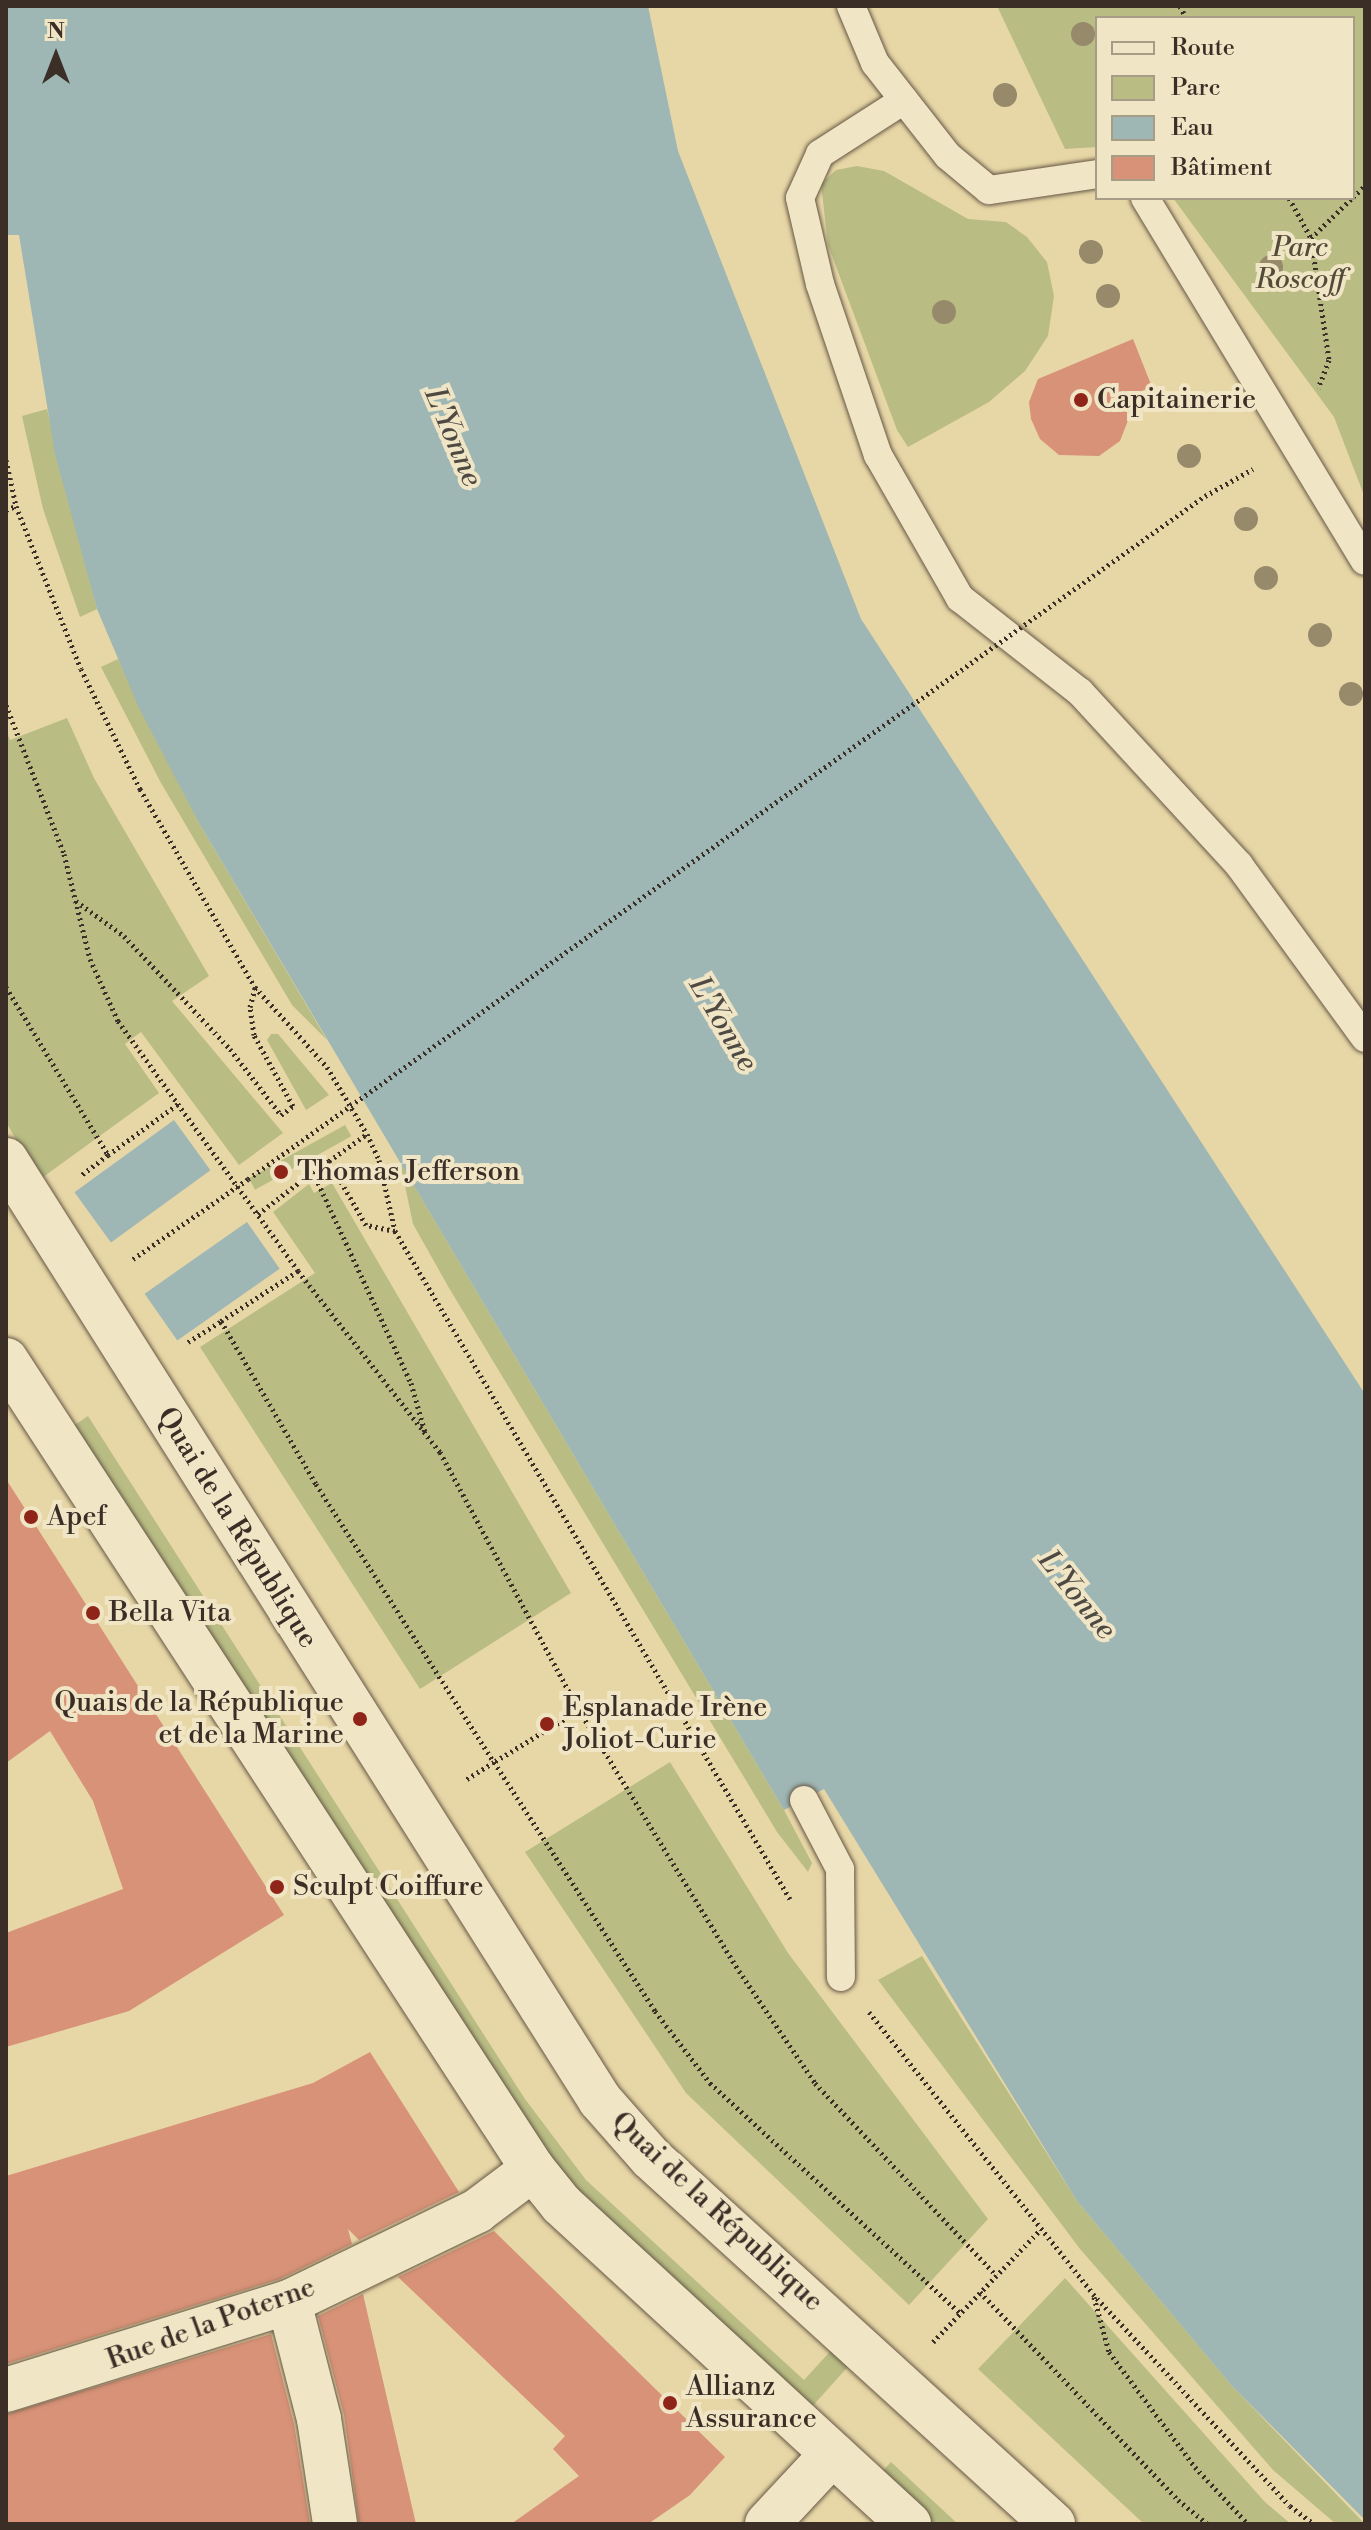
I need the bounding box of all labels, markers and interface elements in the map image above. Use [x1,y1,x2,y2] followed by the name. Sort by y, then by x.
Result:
[16,16,96,96] north arrow
[1095,16,1355,200] legend
[47,18,65,45] text: N
[1171,33,1235,63] text: Route
[1171,73,1221,103] text: Parc
[1171,113,1213,143] text: Eau
[1171,153,1272,183] text: Bâtiment
[1255,231,1345,297] park label: Parc Roscoff
[416,382,490,492] water label: L'Yonne
[1097,383,1256,417] place label: Capitainerie
[1072,391,1090,409] marker: Capitainerie
[681,970,765,1078] water label: L'Yonne
[297,1155,520,1189] place label: Thomas Jefferson
[272,1163,290,1181] marker: Thomas Jefferson
[149,1401,325,1655] street label: Quai de la République
[47,1500,107,1534] place label: Apef
[22,1508,40,1526] marker: Apef
[1030,1543,1124,1647] water label: L'Yonne
[109,1596,231,1630] place label: Bella Vita
[84,1604,102,1622] marker: Bella Vita
[54,1686,344,1752] place label: Quais de la République et de la Marine
[563,1691,767,1757] place label: Esplanade Irène Joliot-Curie
[351,1710,369,1728] marker: Quais de la République et de la Marine
[538,1715,556,1733] marker: Esplanade Irène Joliot-Curie
[293,1870,484,1904] place label: Sculpt Coiffure
[268,1878,286,1896] marker: Sculpt Coiffure
[604,2105,830,2319] street label: Quai de la République
[102,2271,320,2377] street label: Rue de la Poterne
[686,2370,817,2436] place label: Allianz Assurance
[661,2394,679,2412] marker: Allianz Assurance

